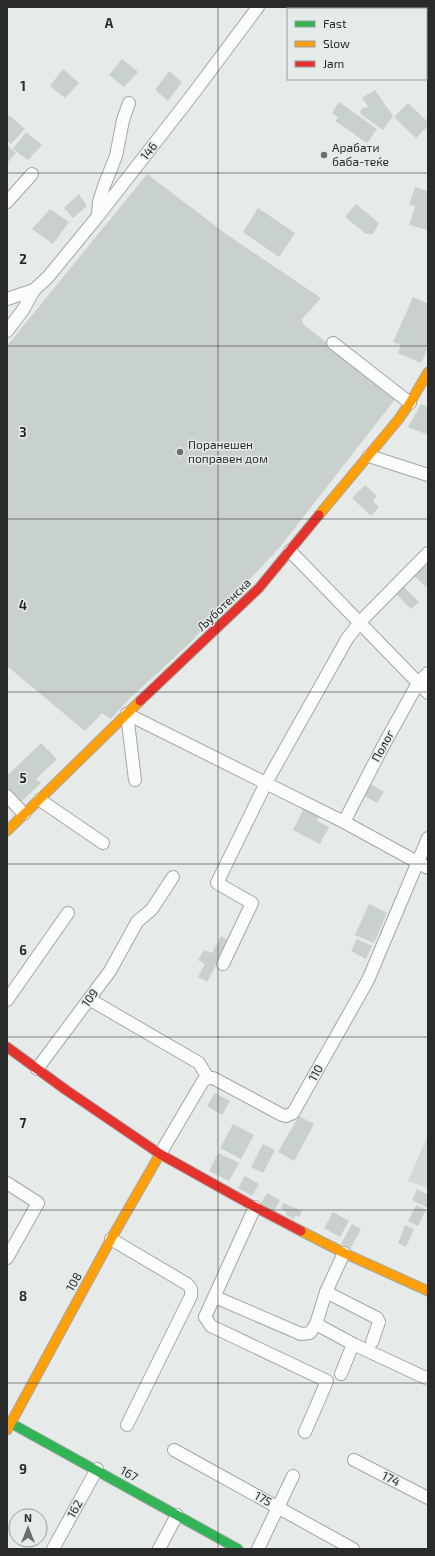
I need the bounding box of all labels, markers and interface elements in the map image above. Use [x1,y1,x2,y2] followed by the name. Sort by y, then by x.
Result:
[287,8,427,80] legend
[105,15,114,31] text: A
[323,16,347,30] text: Fast
[323,36,350,50] text: Slow
[323,56,344,70] text: Jam
[20,78,26,94] text: 1
[137,138,160,162] street label: 146
[332,140,389,168] place label: Арабати баба-теќе
[319,150,329,160] marker: Арабати баба-теќе
[19,251,27,267] text: 2
[19,424,27,440] text: 3
[188,437,268,465] place label: Поранешен поправен дом
[175,447,185,457] marker: Поранешен поправен дом
[193,575,254,634] street label: Љуботенска
[19,597,27,613] text: 4
[368,727,396,764] street label: Полог
[19,770,27,786] text: 5
[19,942,27,958] text: 6
[78,986,100,1009] street label: 109
[305,1062,325,1083] street label: 110
[20,1115,27,1131] text: 7
[62,1270,84,1293] street label: 108
[19,1288,27,1304] text: 8
[19,1461,27,1477] text: 9
[118,1463,141,1484] street label: 167
[380,1468,403,1489] street label: 174
[252,1488,274,1508] street label: 175
[64,1497,85,1520] street label: 162
[8,1508,48,1548] north arrow
[24,1511,32,1524] text: N

